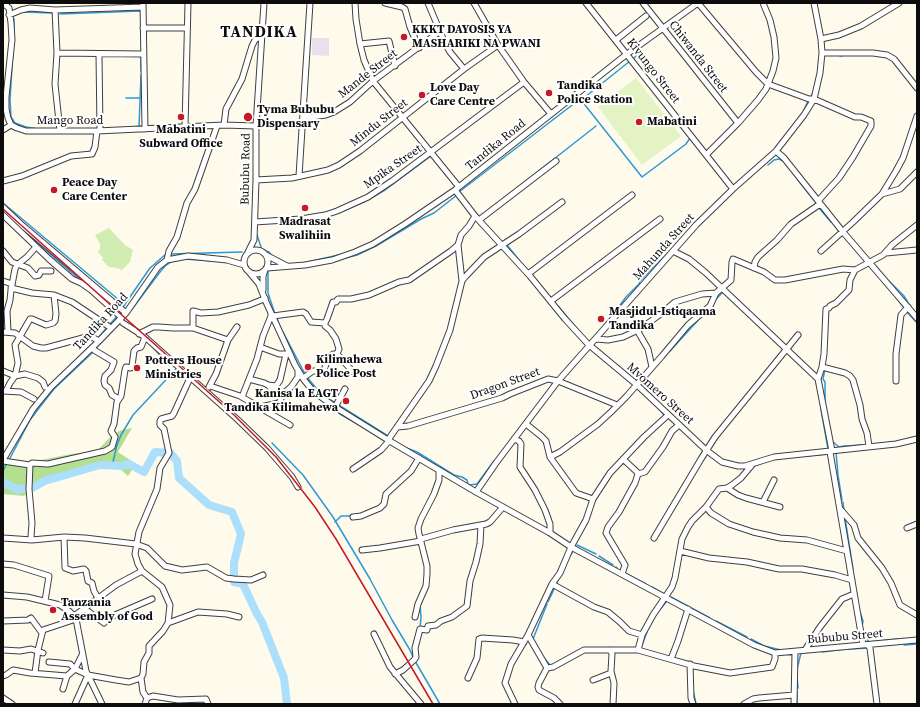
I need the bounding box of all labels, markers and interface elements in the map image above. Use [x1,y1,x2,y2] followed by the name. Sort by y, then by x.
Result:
[666,18,730,96] street label: Chiwanda Street
[220,23,298,43] district label: TANDIKA
[412,23,541,51] place label: KKKT DAYOSIS YA MASHARIKI NA PWANI
[399,32,409,42] marker: KKKT DAYOSIS YA MASHARIKI NA PWANI
[623,36,683,106] street label: Kivungo Street
[336,47,400,101] street label: Mande Street
[557,79,633,107] place label: Tandika Police Station
[430,81,495,109] place label: Love Day Care Centre
[544,88,554,98] marker: Tandika Police Station
[417,90,427,100] marker: Love Day Care Centre
[347,96,411,150] street label: Mindu Street
[257,103,334,131] place label: Tyma Bububu Dispensary
[242,111,254,123] marker: Tyma Bububu Dispensary
[176,112,186,122] marker: Mabatini Subward Office
[37,114,103,128] street label: Mango Road
[647,115,697,129] place label: Mabatini
[463,116,529,174] street label: Tandika Road
[634,117,644,127] marker: Mabatini
[139,123,223,151] place label: Mabatini Subward Office
[238,133,254,205] street label: Bububu Road
[361,142,425,192] street label: Mpika Street
[62,176,127,204] place label: Peace Day Care Center
[49,185,59,195] marker: Peace Day Care Center
[300,203,310,213] marker: Madrasat Swalihiin
[630,211,698,283] street label: Mahunda Street
[279,215,331,243] place label: Madrasat Swalihiin
[71,290,131,354] street label: Tandika Road
[609,305,716,333] place label: Masjidul-Istiqaama Tandika
[596,314,606,324] marker: Masjidul-Istiqaama Tandika
[316,353,382,381] place label: Kilimahewa Police Post
[145,354,222,382] place label: Potters House Ministries
[624,360,696,428] street label: Mvomero Street
[303,362,313,372] marker: Kilimahewa Police Post
[132,363,142,373] marker: Potters House Ministries
[468,365,542,403] street label: Dragon Street
[224,387,338,415] place label: Kanisa la EAGT Tandika Kilimahewa
[341,396,351,406] marker: Kanisa la EAGT Tandika Kilimahewa
[61,596,153,624] place label: Tanzania Assembly of God
[48,605,58,615] marker: Tanzania Assembly of God
[807,627,883,647] street label: Bububu Street

